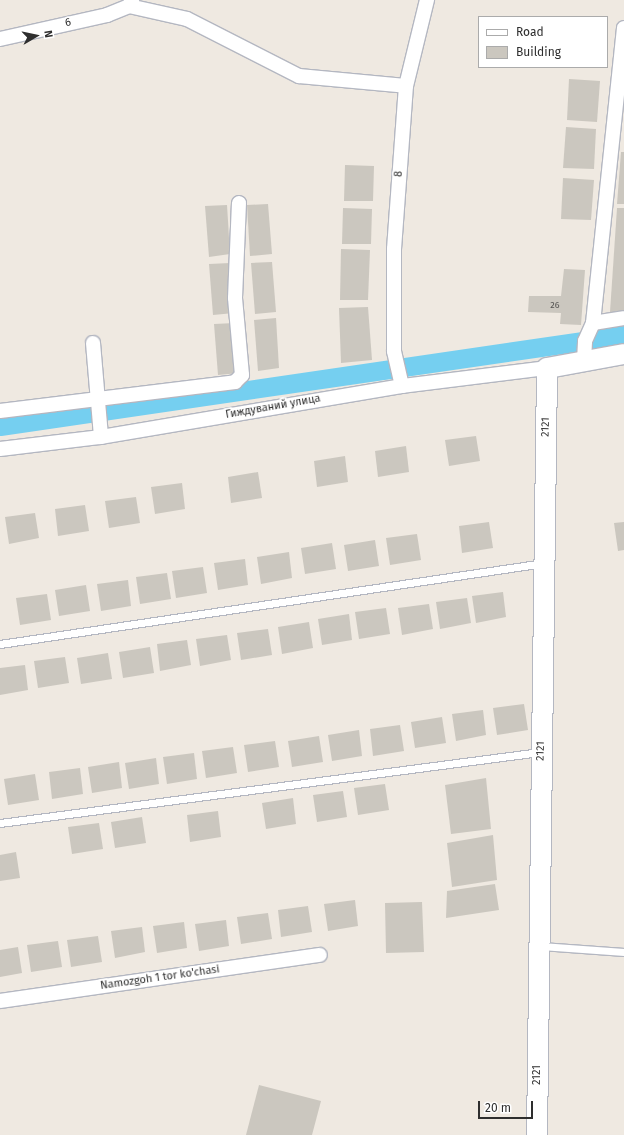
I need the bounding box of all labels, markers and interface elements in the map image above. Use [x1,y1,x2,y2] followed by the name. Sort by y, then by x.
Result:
[16,16,56,56] north arrow
[64,16,72,30] street label: 6
[478,16,608,68] legend
[516,25,544,39] text: Road
[41,29,55,39] text: N
[516,45,561,59] text: Building
[392,171,406,177] street label: 8
[550,300,560,310] house number: 26
[225,392,321,422] street label: Гиждуваний улица
[539,417,553,437] street label: 2121
[534,741,548,761] street label: 2121
[100,963,220,993] street label: Namozgoh 1 tor ko'chasi
[530,1065,544,1085] street label: 2121
[480,1093,535,1119] scale bar
[485,1101,511,1115] text: 20 m

